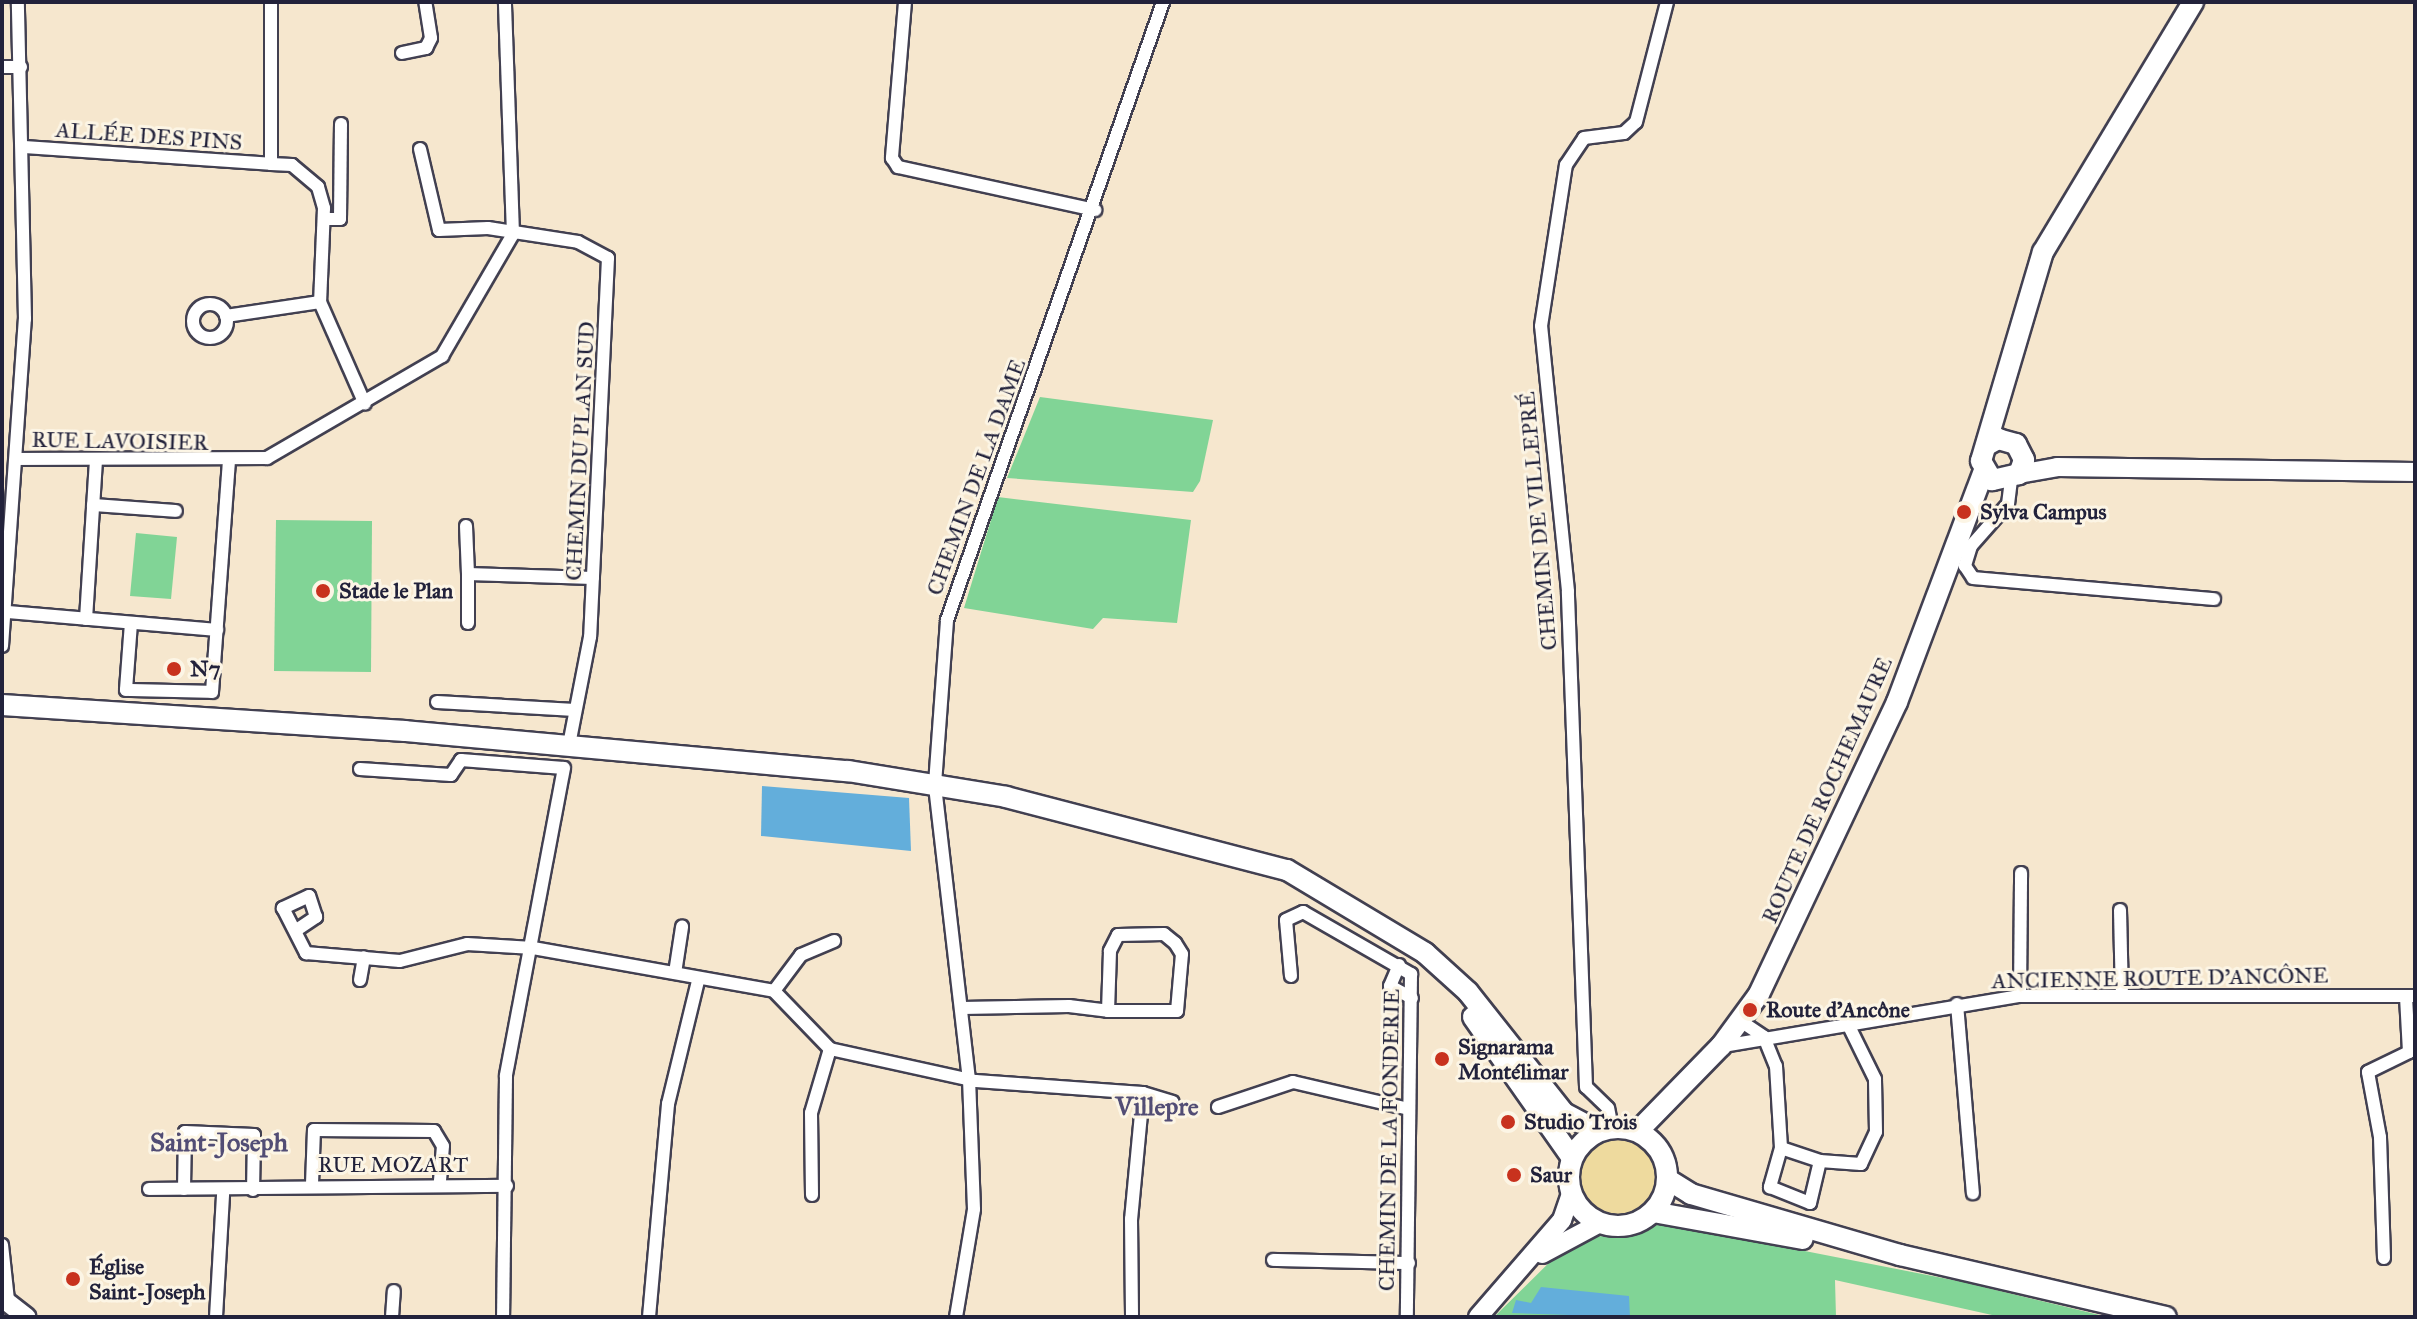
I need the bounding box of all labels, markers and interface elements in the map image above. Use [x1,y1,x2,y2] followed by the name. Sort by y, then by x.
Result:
[55,116,243,156] street label: ALLÉE DES PINS
[560,321,600,581] street label: CHEMIN DU PLAN SUD
[921,355,1031,599] street label: CHEMIN DE LA DAME
[1514,391,1562,651] street label: CHEMIN DE VILLEPRÉ
[31,426,209,456] street label: RUE LAVOISIER
[1980,499,2106,525] place label: Sylva Campus
[1955,503,1973,521] marker: Sylva Campus
[339,578,453,604] place label: Stade le Plan
[314,582,332,600] marker: Stade le Plan
[1756,653,1898,927] street label: ROUTE DE ROCHEMAURE
[190,656,220,682] place label: N7
[165,660,183,678] marker: N7
[1991,962,2329,994] street label: ANCIENNE ROUTE D'ANCÔNE
[1373,989,1405,1291] street label: CHEMIN DE LA FONDERIE
[1766,997,1910,1023] place label: Route d'Ancône
[1741,1001,1759,1019] marker: Route d'Ancône
[1458,1033,1568,1084] place label: Signarama Montélimar
[1433,1050,1451,1068] marker: Signarama Montélimar
[1115,1091,1199,1123] district label: Villepre
[1524,1109,1637,1135] place label: Studio Trois
[1499,1113,1517,1131] marker: Studio Trois
[150,1127,288,1159] district label: Saint-Joseph
[318,1152,468,1178] street label: RUE MOZART
[1530,1162,1572,1188] place label: Saur
[1505,1166,1523,1184] marker: Saur
[89,1253,206,1304] place label: Église Saint-Joseph
[64,1270,82,1288] marker: Église Saint-Joseph

